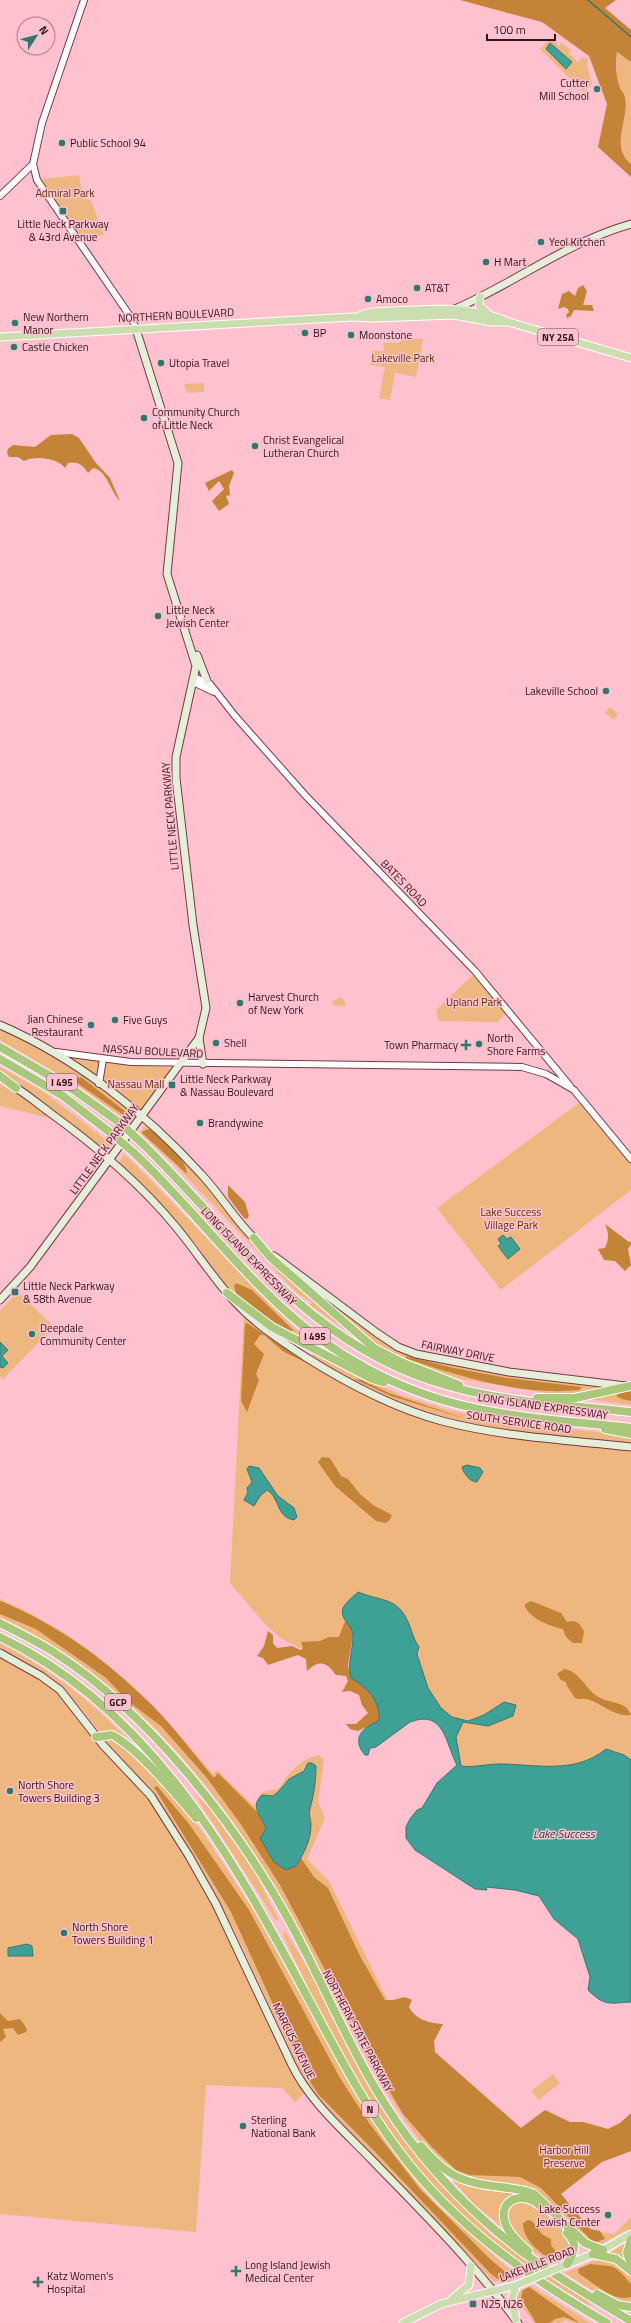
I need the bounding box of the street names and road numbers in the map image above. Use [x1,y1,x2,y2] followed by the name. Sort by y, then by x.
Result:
[118,304,234,326] street label: NORTHERN BOULEVARD
[538,329,578,345] road number: NY 25A
[157,761,183,871] street label: LITTLE NECK PARKWAY
[377,856,431,910] street label: BATES ROAD
[102,1040,204,1062] street label: NASSAU BOULEVARD
[47,1074,77,1090] road number: I 495
[66,1100,142,1198] street label: LITTLE NECK PARKWAY
[198,1203,300,1309] street label: LONG ISLAND EXPRESSWAY
[300,1328,330,1344] road number: I 495
[420,1336,496,1366] street label: FAIRWAY DRIVE
[477,1389,609,1423] street label: LONG ISLAND EXPRESSWAY
[465,1407,573,1437] street label: SOUTH SERVICE ROAD
[105,1694,131,1710] road number: GCP
[319,1967,397,2095] street label: NORTHERN STATE PARKWAY
[269,2000,319,2082] street label: MARCUS AVENUE
[362,2101,378,2117] road number: N
[497,2242,577,2286] street label: LAKEVILLE ROAD

